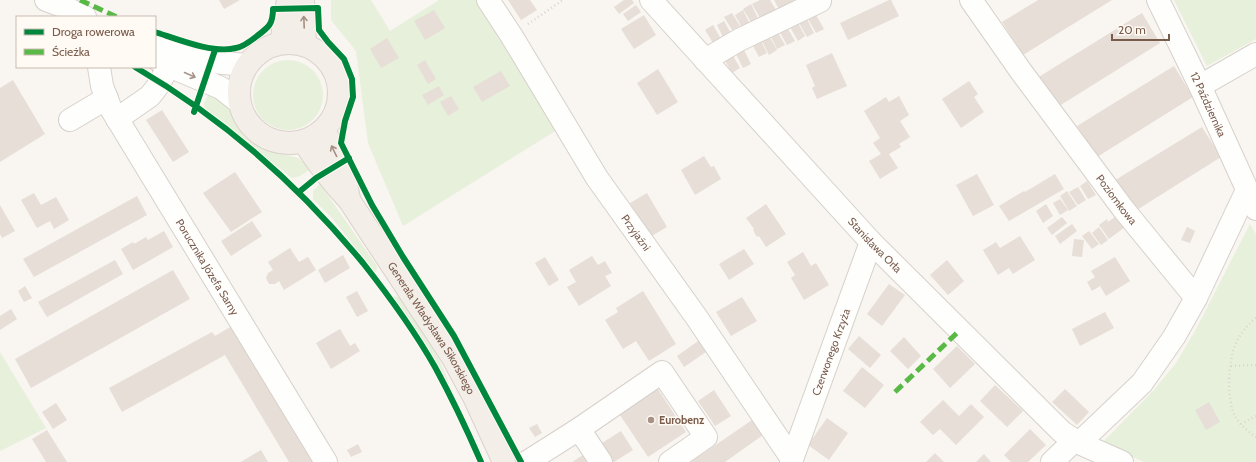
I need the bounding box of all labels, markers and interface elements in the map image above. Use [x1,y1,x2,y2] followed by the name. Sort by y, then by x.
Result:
[16,16,156,68] legend
[301,16,308,29] one-way arrow
[1112,16,1169,42] scale bar
[1118,22,1146,37] text: 20 m
[52,24,135,39] text: Droga rowerowa
[52,44,90,59] text: Ścieżka
[1187,70,1230,140] street label: 12 Października
[184,72,196,80] one-way arrow
[330,145,337,157] one-way arrow
[1093,172,1141,228] street label: Poziomkowa
[618,212,654,254] street label: Przyjaźni
[845,214,905,276] street label: Stanisława Orła
[173,216,242,318] street label: Porucznika Józefa Sarny
[385,259,478,397] street label: Generała Władysława Sikorskiego
[809,306,853,398] street label: Czerwonego Krzyża
[659,413,705,427] place label: Eurobenz
[646,415,656,425] marker: Eurobenz

